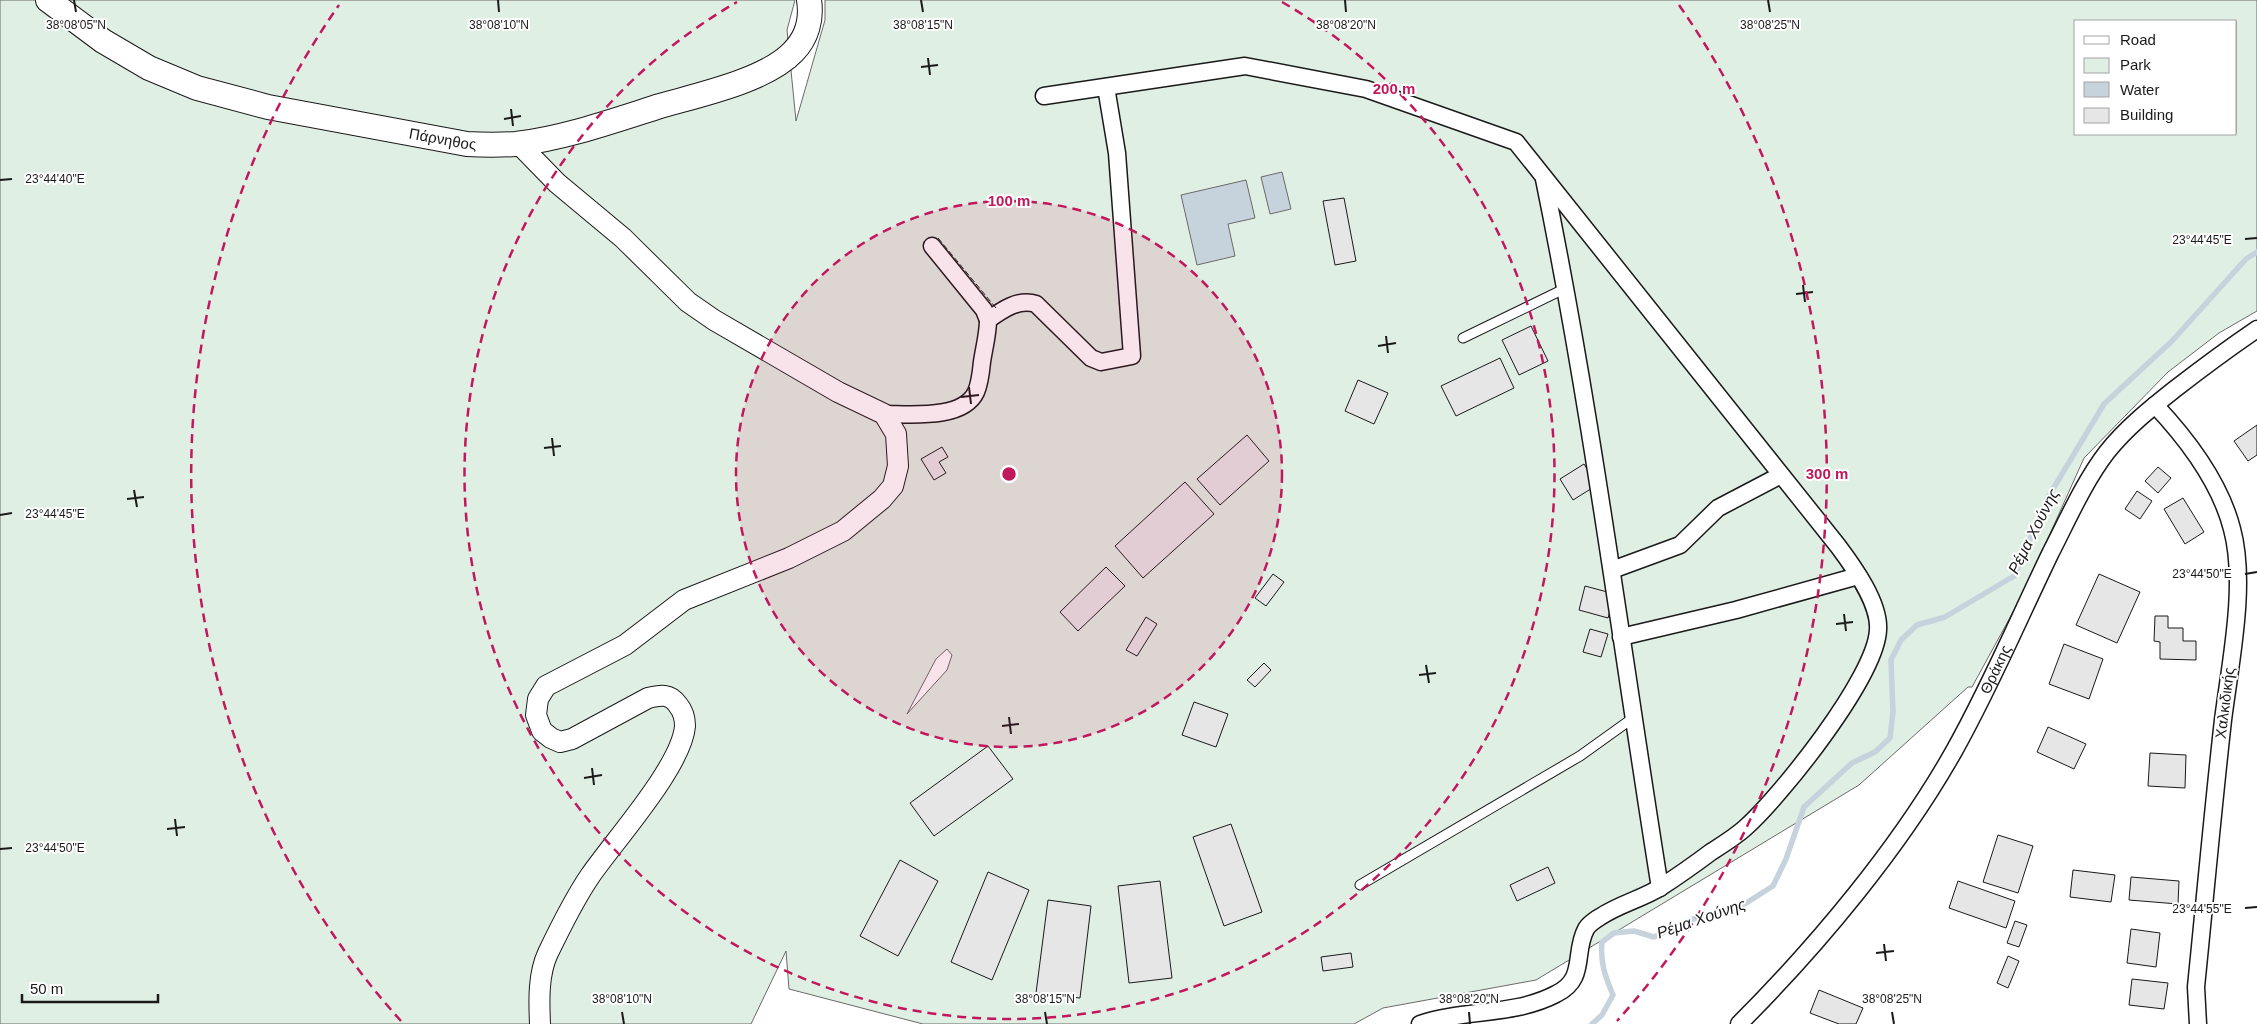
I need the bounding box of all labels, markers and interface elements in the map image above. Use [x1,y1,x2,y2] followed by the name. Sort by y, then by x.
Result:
[46,18,106,32] text: 38°08'05"N
[469,18,529,32] text: 38°08'10"N
[893,18,953,32] text: 38°08'15"N
[1316,18,1376,32] text: 38°08'20"N
[1740,18,1800,32] text: 38°08'25"N
[2074,20,2237,135] legend
[2120,31,2156,48] text: Road
[2120,56,2151,73] text: Park
[1373,80,1415,97] text: 200 m
[2120,81,2159,98] text: Water
[2120,106,2173,123] text: Building
[408,124,477,152] street label: Πάρνηθος
[25,172,85,186] text: 23°44'40"E
[988,192,1030,209] text: 100 m
[2172,233,2232,247] text: 23°44'45"E
[1000,465,1018,483] centre of rings
[1806,465,1848,482] text: 300 m
[2005,486,2062,577] water label: Ρέμα Χούνης
[25,507,85,521] text: 23°44'45"E
[2172,567,2232,581] text: 23°44'50"E
[1976,642,2014,697] street label: Θράκης
[2212,666,2237,740] street label: Χαλκιδικής
[25,841,85,855] text: 23°44'50"E
[1654,895,1748,942] water label: Ρέμα Χούνης
[2172,902,2232,916] text: 23°44'55"E
[22,972,159,1004] scale bar
[30,980,63,997] text: 50 m
[592,992,652,1006] text: 38°08'10"N
[1015,992,1075,1006] text: 38°08'15"N
[1439,992,1499,1006] text: 38°08'20"N
[1862,992,1922,1006] text: 38°08'25"N

